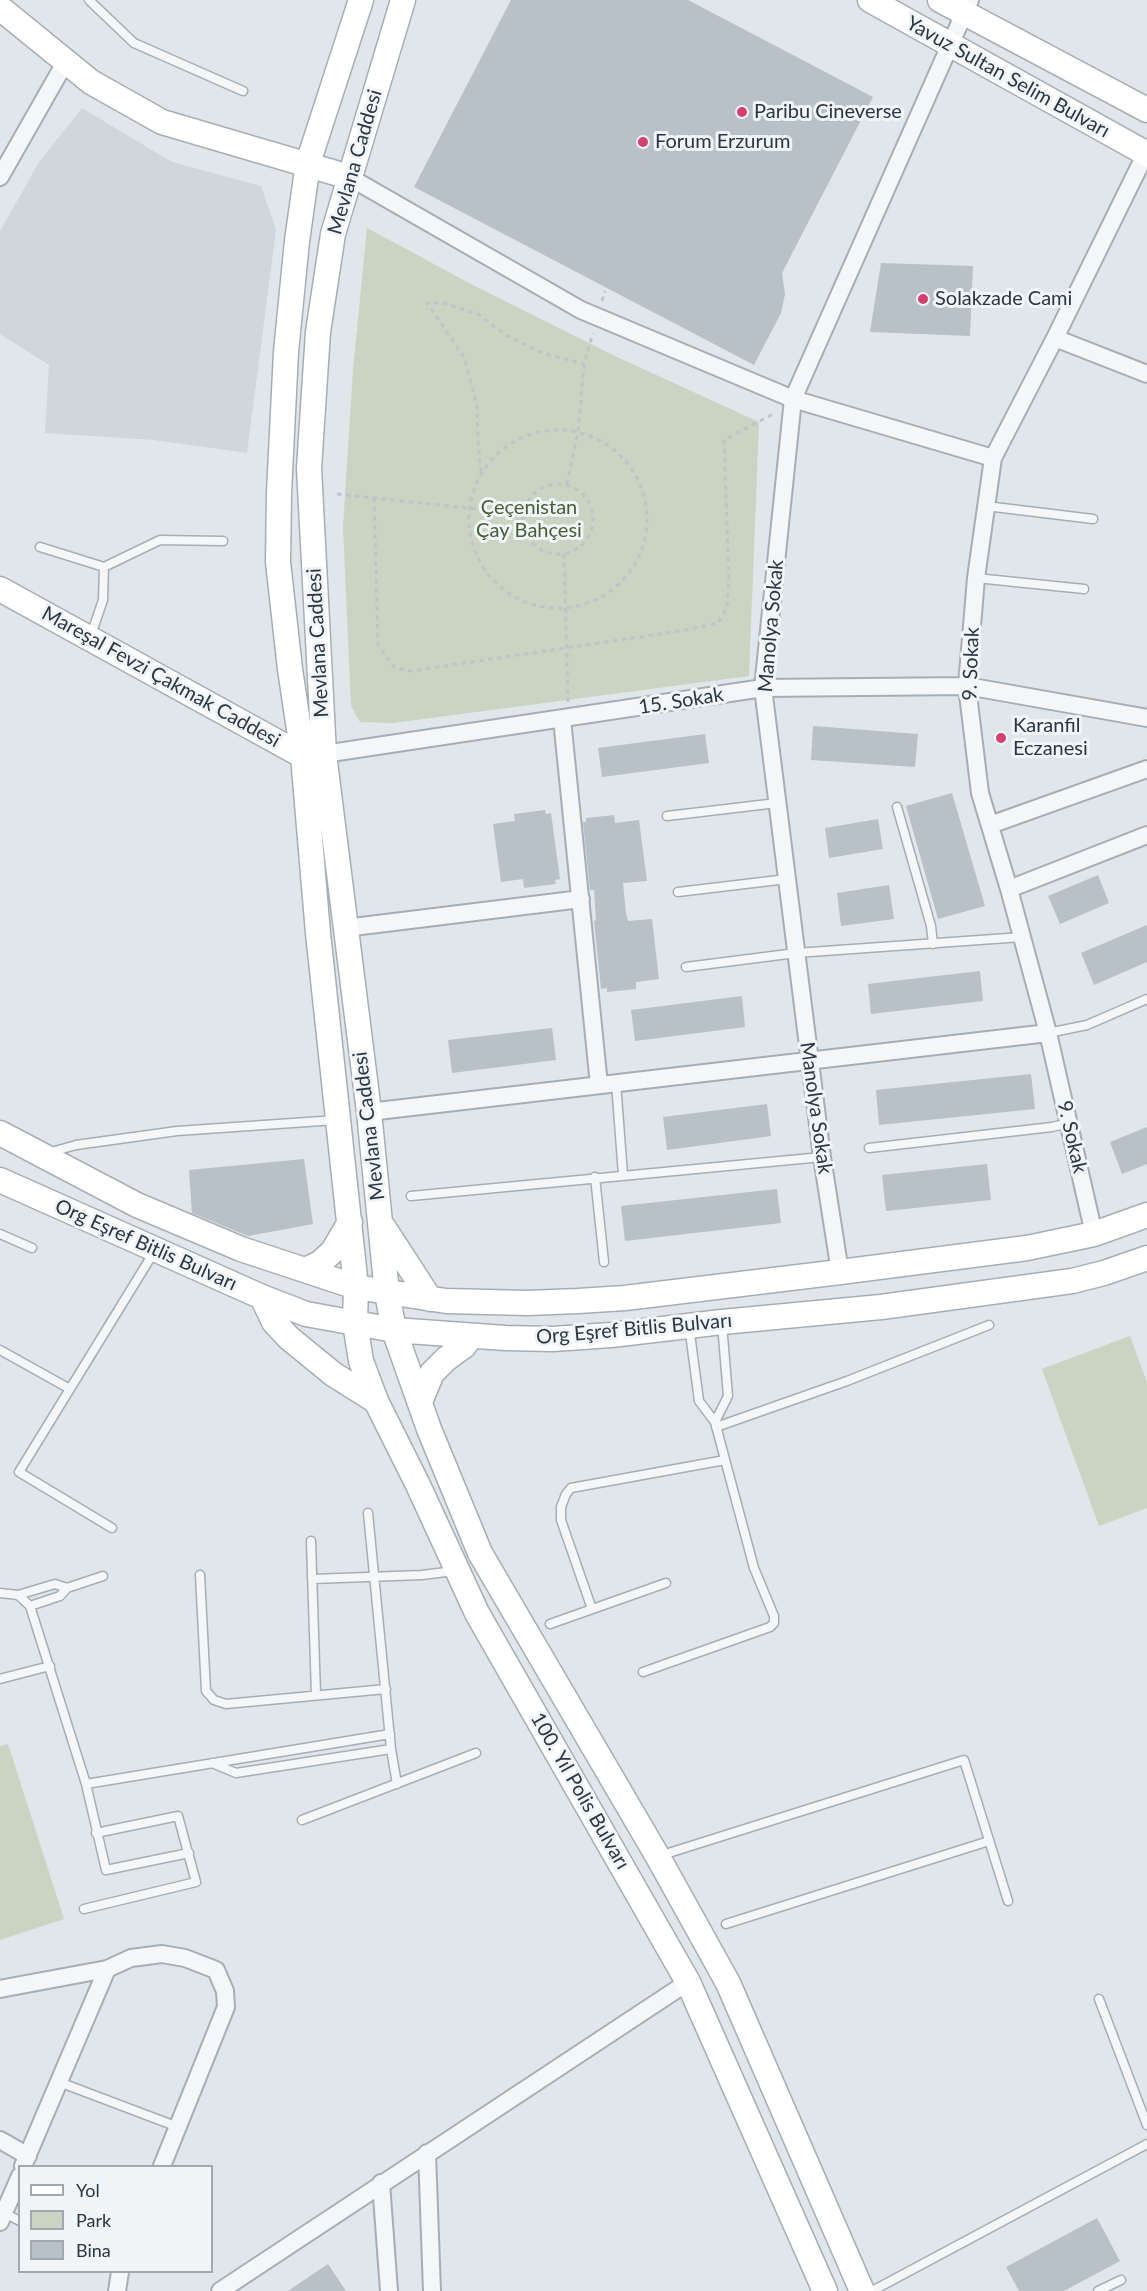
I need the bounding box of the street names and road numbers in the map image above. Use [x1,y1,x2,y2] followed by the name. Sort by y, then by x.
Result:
[902,11,1114,143] street label: Yavuz Sultan Selim Bulvarı
[323,87,387,237] street label: Mevlana Caddesi
[753,559,789,693] street label: Manolya Sokak
[302,568,334,718] street label: Mevlana Caddesi
[38,601,284,753] street label: Mareşal Fevzi Çakmak Caddesi
[958,627,984,701] street label: 9. Sokak
[637,682,725,720] street label: 15. Sokak
[795,1040,837,1176] street label: Manolya Sokak
[348,1050,390,1202] street label: Mevlana Caddesi
[1052,1098,1092,1176] street label: 9. Sokak
[51,1194,241,1296] street label: Org Eşref Bitlis Bulvarı
[535,1308,733,1350] street label: Org Eşref Bitlis Bulvarı
[525,1708,635,1874] street label: 100. Yıl Polis Bulvarı

